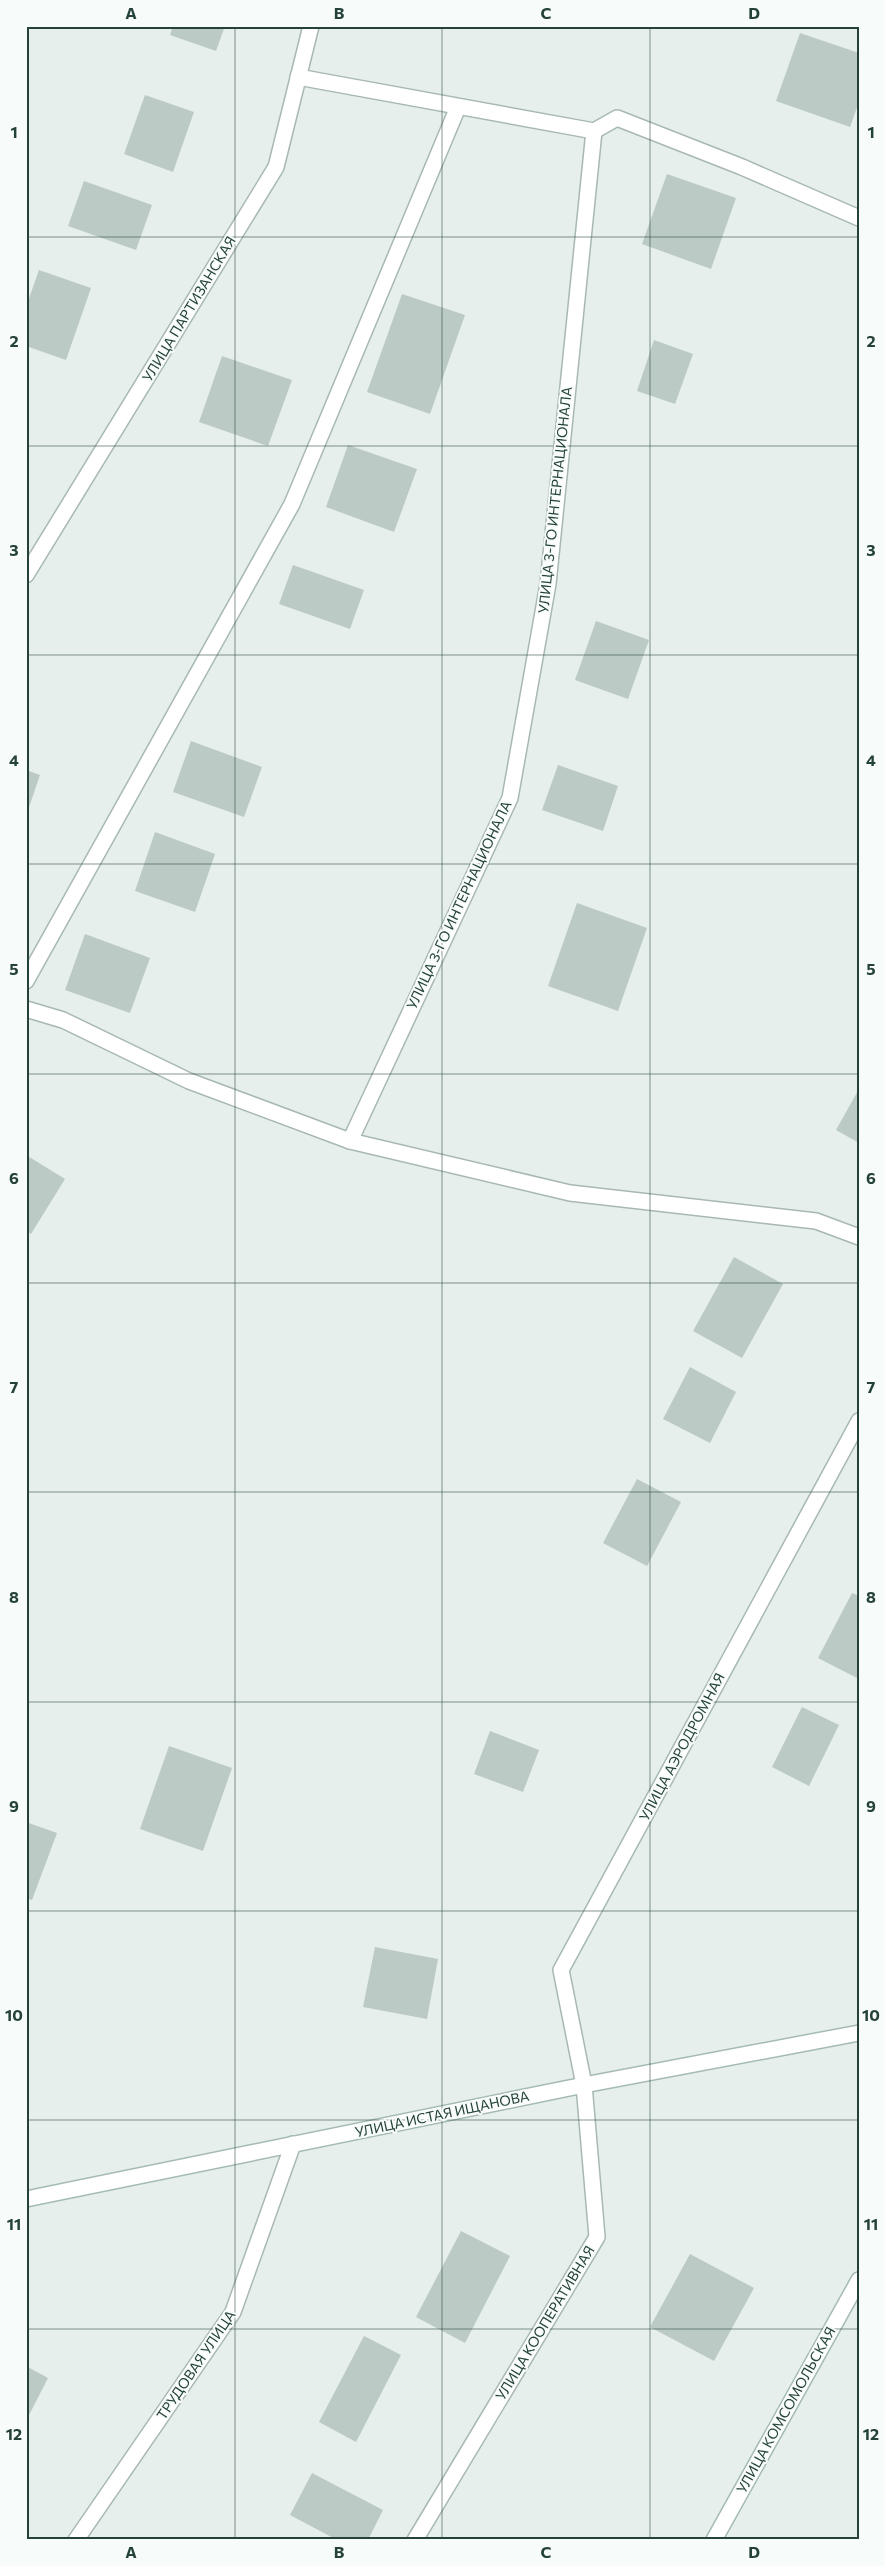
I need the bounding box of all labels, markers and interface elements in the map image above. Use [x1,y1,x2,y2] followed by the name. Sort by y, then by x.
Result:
[125,3,137,22] text: A
[334,3,345,22] text: B
[541,3,552,22] text: C
[748,3,760,22] text: D
[10,122,18,141] text: 1
[867,122,875,141] text: 1
[138,233,239,385] street label: УЛИЦА ПАРТИЗАНСКАЯ
[9,331,19,350] text: 2
[866,331,876,350] text: 2
[534,385,575,614] street label: УЛИЦА 3-ГО ИНТЕРНАЦИОНАЛА
[9,540,19,559] text: 3
[866,540,876,559] text: 3
[9,750,19,769] text: 4
[866,750,876,769] text: 4
[403,798,515,1012] street label: УЛИЦА 3-ГО ИНТЕРНАЦИОНАЛА
[9,959,19,978] text: 5
[866,959,876,978] text: 5
[9,1168,19,1187] text: 6
[866,1168,876,1187] text: 6
[10,1377,19,1396] text: 7
[867,1377,876,1396] text: 7
[9,1587,19,1606] text: 8
[866,1587,876,1606] text: 8
[635,1670,728,1824] street label: УЛИЦА АЭРОДРОМНАЯ
[9,1796,19,1815] text: 9
[866,1796,876,1815] text: 9
[5,2005,23,2024] text: 10
[862,2005,880,2024] text: 10
[353,2087,531,2140] street label: УЛИЦА ИСТАЯ ИЩАНОВА
[7,2214,21,2233] text: 11
[864,2214,878,2233] text: 11
[492,2242,598,2403] street label: УЛИЦА КООПЕРАТИВНАЯ
[153,2306,239,2423] street label: ТРУДОВАЯ УЛИЦА
[733,2323,839,2496] street label: УЛИЦА КОМСОМОЛЬСКАЯ
[6,2424,22,2443] text: 12
[863,2424,879,2443] text: 12
[125,2542,137,2561] text: A
[334,2542,345,2561] text: B
[541,2542,552,2561] text: C
[748,2542,760,2561] text: D

